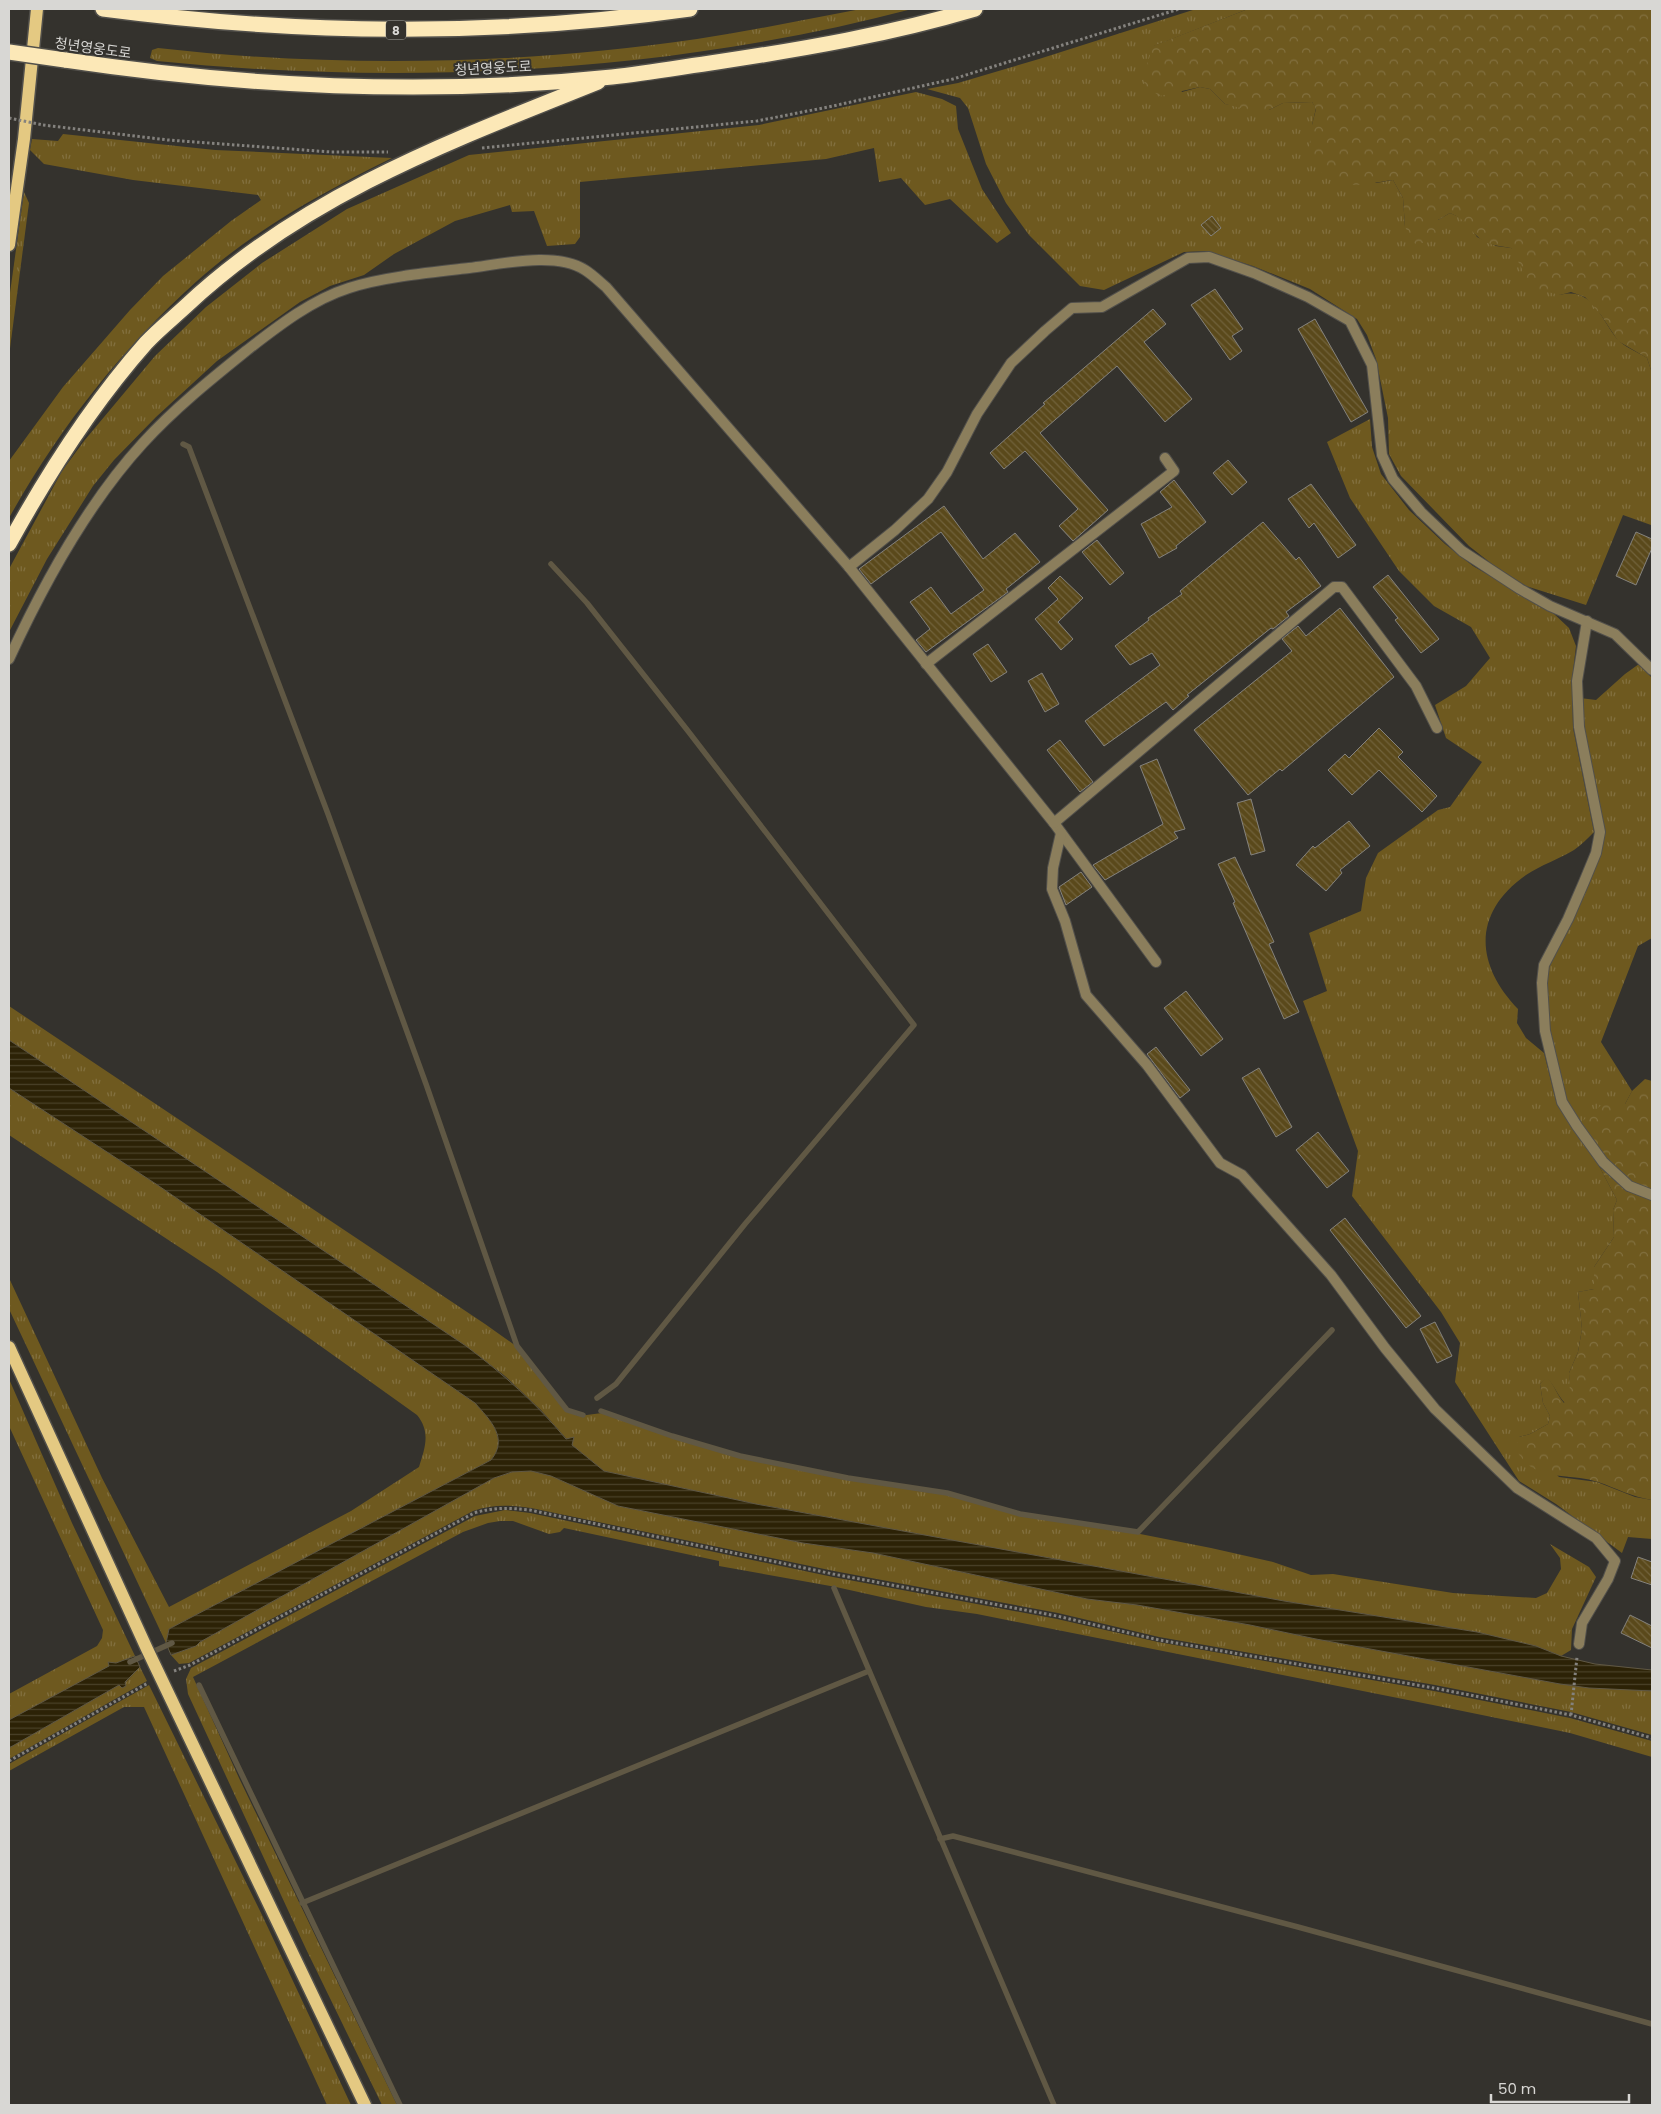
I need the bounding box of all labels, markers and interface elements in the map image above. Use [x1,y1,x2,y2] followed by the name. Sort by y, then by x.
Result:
[386,20,406,40] road number: 8
[53,33,133,63] street label: 청년영웅도로
[454,56,532,80] street label: 청년영웅도로
[1491,2072,1628,2104] scale bar
[1498,2078,1536,2099] text: 50 m

